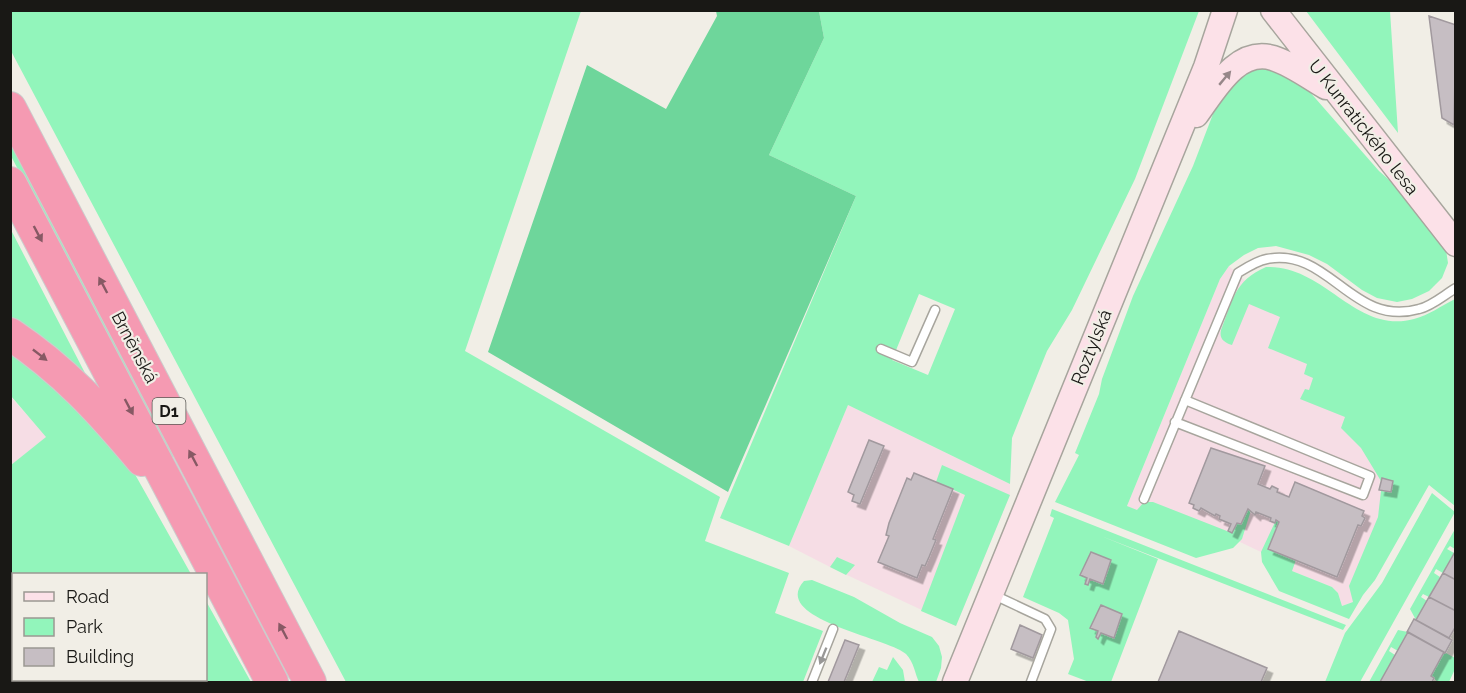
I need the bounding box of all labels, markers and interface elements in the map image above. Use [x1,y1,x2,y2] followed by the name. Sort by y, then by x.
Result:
[1305,55,1423,199] street label: U Kunratického lesa
[1218,70,1231,86] one-way arrow
[33,226,42,243] one-way arrow
[98,276,108,294] one-way arrow
[1066,306,1116,388] street label: Roztylská
[107,308,163,386] street label: Brněnská
[32,349,48,362] one-way arrow
[123,398,133,416] one-way arrow
[152,398,186,424] road number: D1
[188,449,198,466] one-way arrow
[12,573,207,681] legend
[66,586,109,607] text: Road
[66,616,103,637] text: Park
[279,622,288,639] one-way arrow
[66,646,134,667] text: Building
[817,647,827,665] one-way arrow

